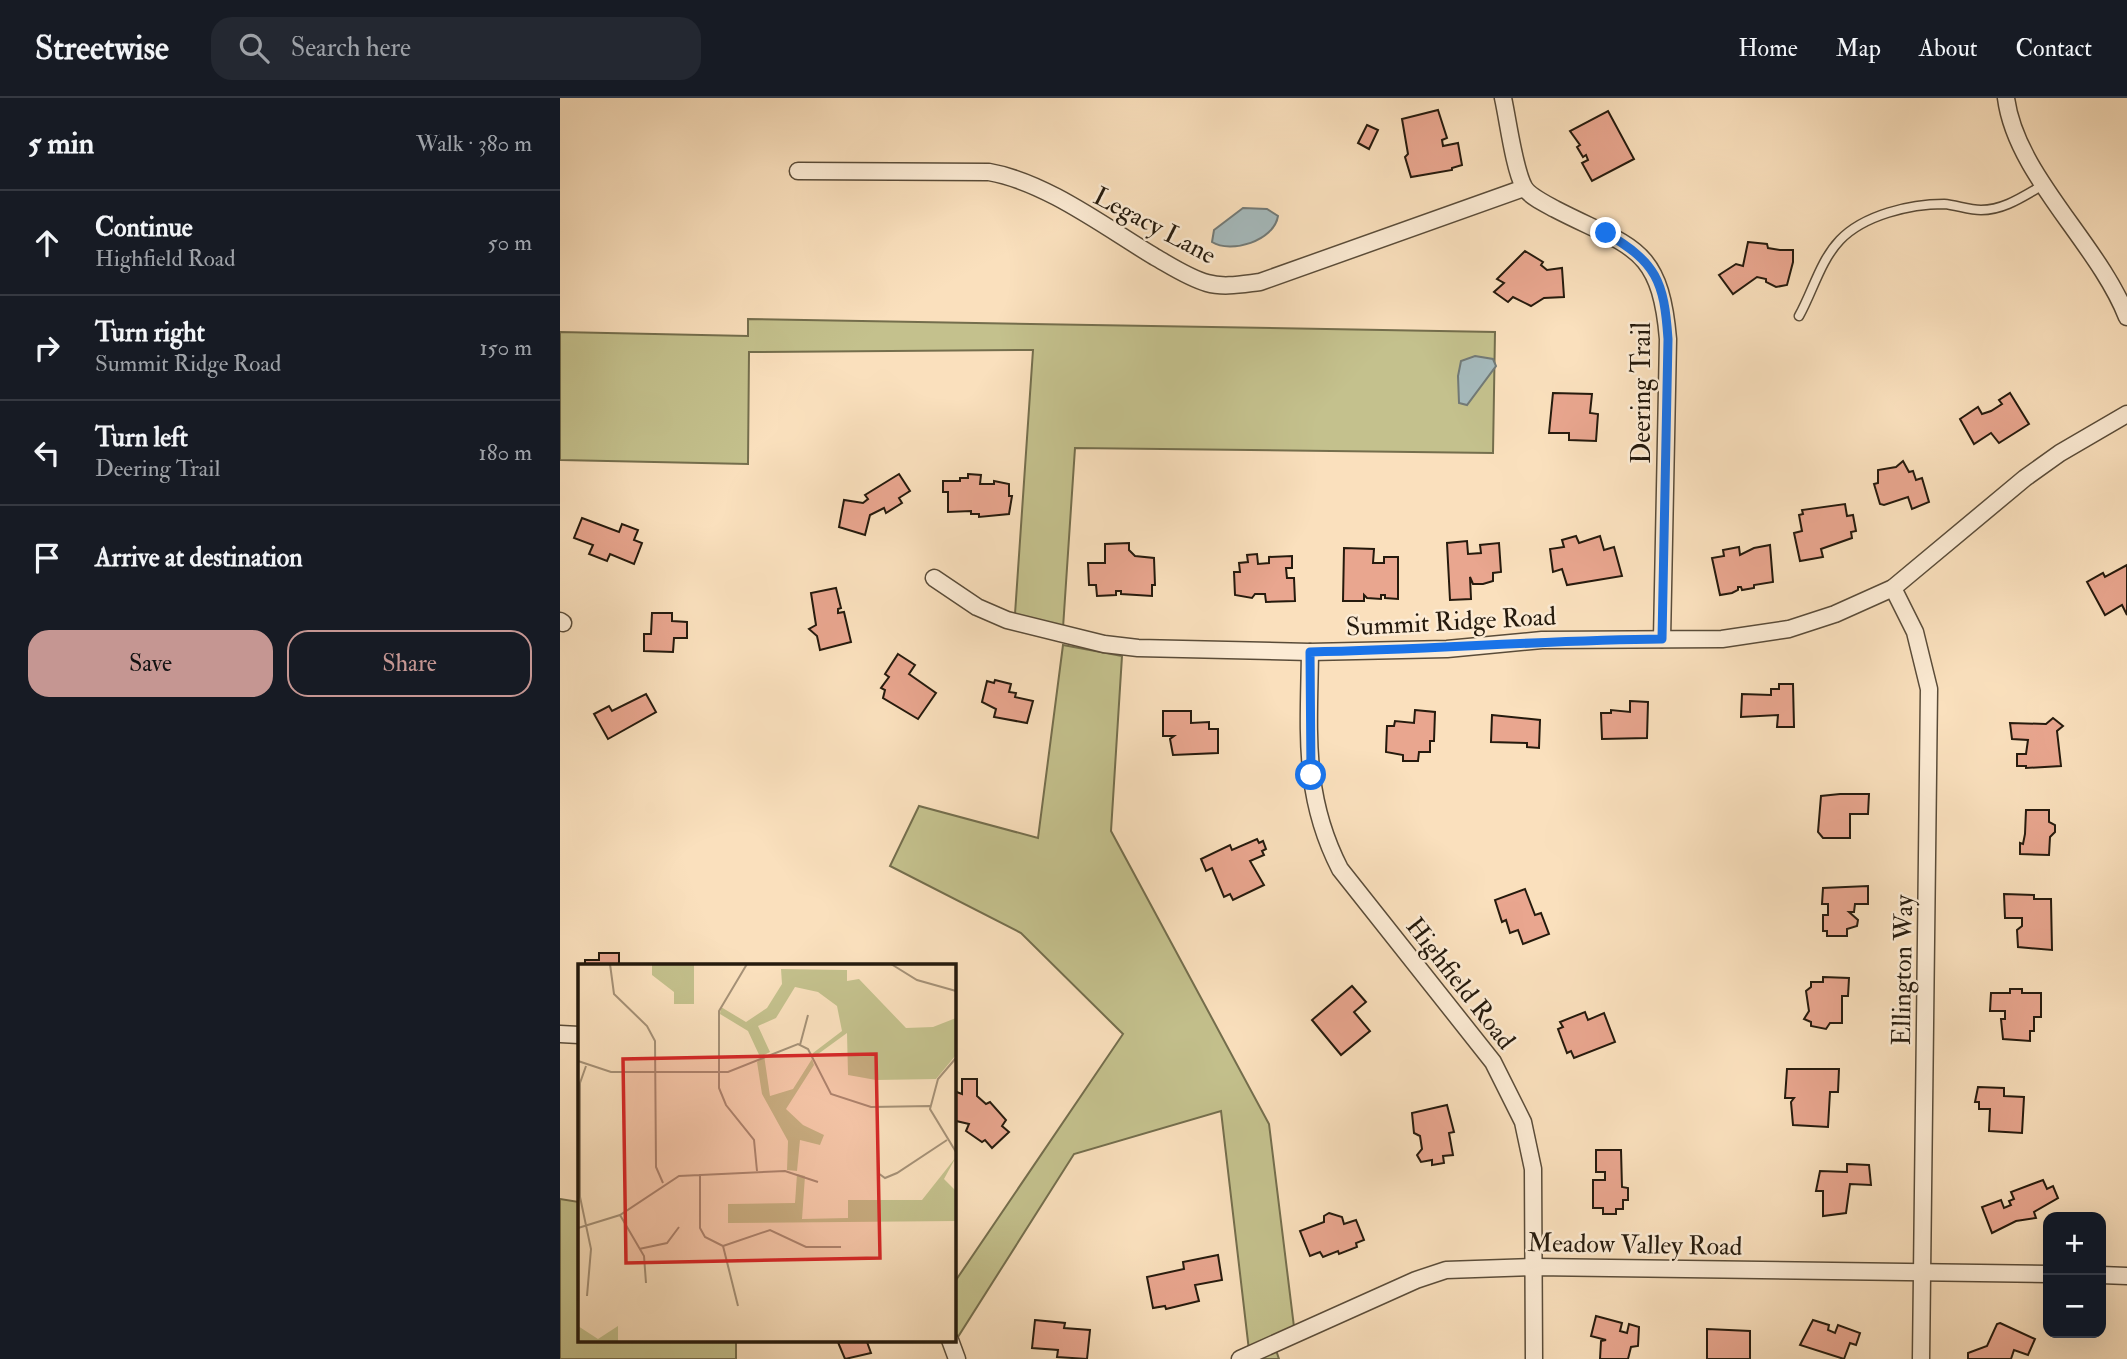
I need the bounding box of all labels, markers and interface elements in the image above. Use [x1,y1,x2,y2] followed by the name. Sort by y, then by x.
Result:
[211,17,701,80] search box
[35,28,169,69] text: Streetwise
[235,29,273,67] icon: search
[291,32,411,64] text: Search here
[1738,33,1798,64] text: Home
[1836,33,1881,64] text: Map
[1919,33,1978,64] text: About
[2016,33,2092,64] text: Contact
[28,125,94,162] text: 5 min
[416,129,532,158] text: Walk · 380 m
[1088,180,1221,272] street label: Legacy Lane
[95,212,193,244] text: Continue
[1590,217,1621,248] route end
[28,224,66,262] icon: ahead
[488,228,532,257] text: 50 m
[95,244,236,273] text: Highfield Road
[95,317,205,349] text: Turn right
[1626,322,1658,464] street label: Deering Trail
[28,329,66,367] icon: right
[479,333,532,362] text: 150 m
[95,349,281,378] text: Summit Ridge Road
[95,422,188,454] text: Turn left
[28,434,66,472] icon: left
[479,438,532,467] text: 180 m
[95,454,220,483] text: Deering Trail
[28,539,66,577] icon: arrive
[95,542,303,574] text: Arrive at destination
[1345,601,1557,643] street label: Summit Ridge Road
[28,630,273,697] button: Save
[287,630,532,697] button: Share
[1295,759,1326,790] route start
[1886,894,1920,1046] street label: Ellington Way
[1399,911,1522,1056] street label: Highfield Road
[578,964,956,1342] inset map
[2043,1212,2106,1338] map controls
[2043,1212,2106,1275] button: +
[1527,1227,1743,1263] street label: Meadow Valley Road
[2043,1275,2106,1338] button: −

